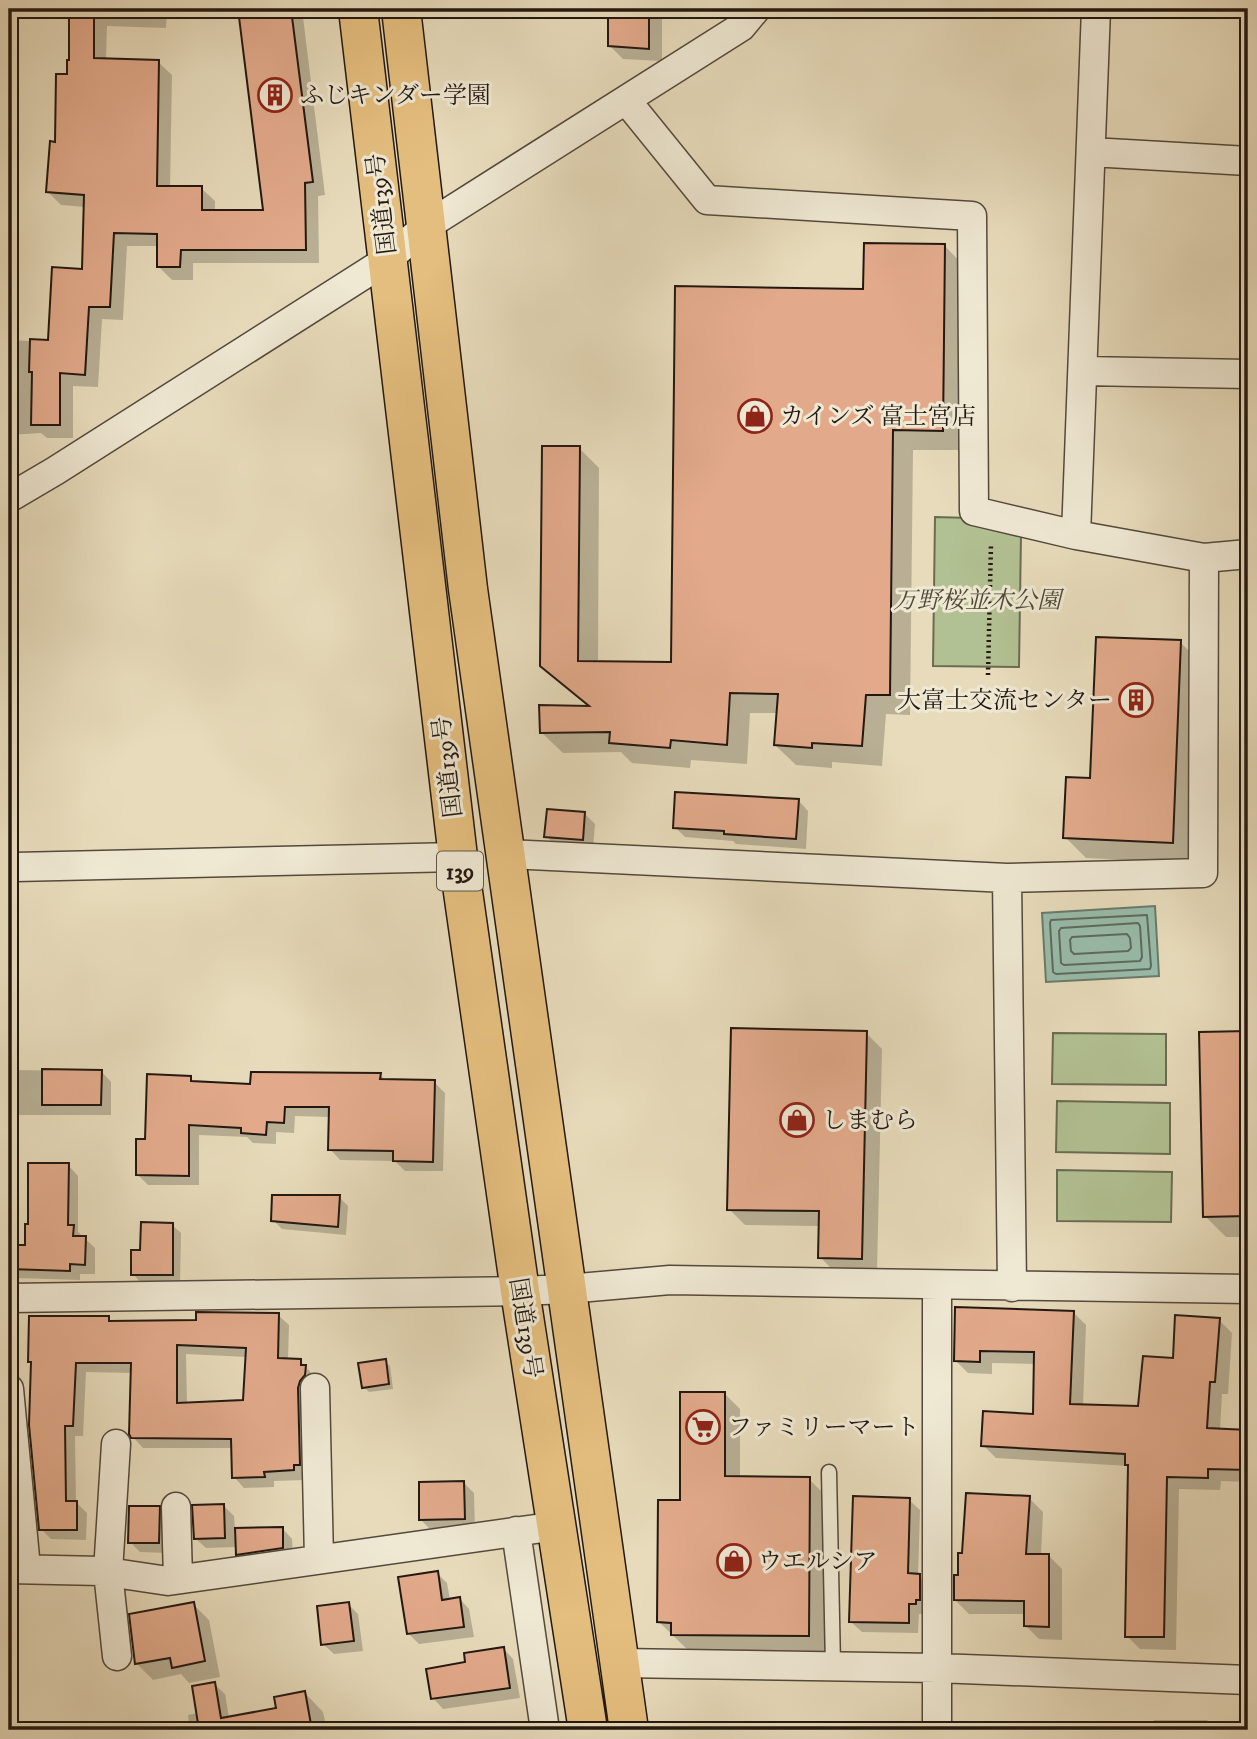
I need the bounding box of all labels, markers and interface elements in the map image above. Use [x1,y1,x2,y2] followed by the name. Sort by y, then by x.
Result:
[256,76,294,114] building icon: ふじキンダー学園
[300,81,491,111] place label: ふじキンダー学園
[361,152,403,256] street label: 国道139号
[736,397,774,435] shop icon: カインズ 富士宮店
[780,402,976,432] place label: カインズ 富士宮店
[893,586,1065,616] park label: 万野桜並木公園
[1117,681,1155,719] building icon: 大富士交流センター
[897,686,1112,716] place label: 大富士交流センター
[427,715,469,819] street label: 国道139号
[437,852,483,890] road number: 139
[778,1101,816,1139] shop icon: しまむら
[822,1106,918,1136] place label: しまむら
[502,1276,548,1381] street label: 国道139号
[684,1408,722,1446] supermarket icon: ファミリーマート
[728,1413,920,1443] place label: ファミリーマート
[715,1542,753,1580] shop icon: ウエルシア
[758,1547,877,1577] place label: ウエルシア

